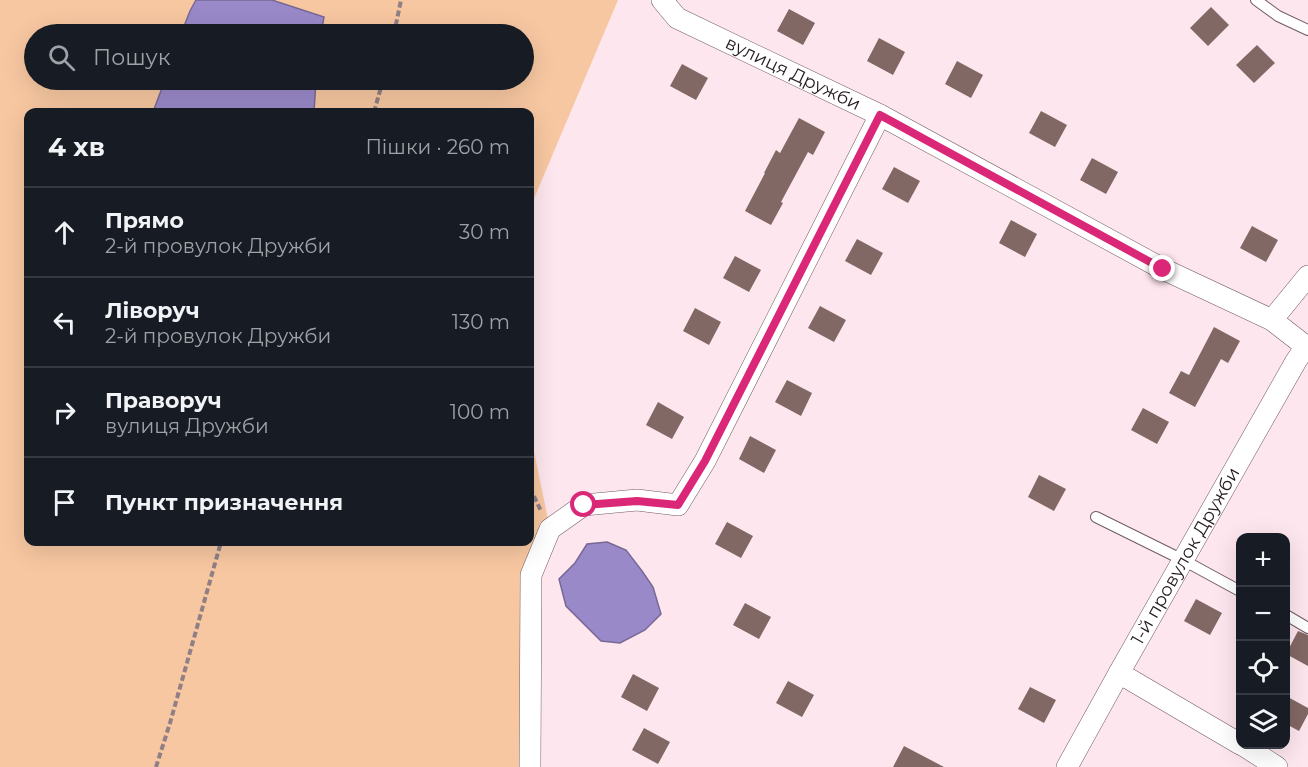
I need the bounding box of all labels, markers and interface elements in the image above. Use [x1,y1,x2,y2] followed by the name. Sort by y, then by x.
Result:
[24,24,534,90] search box
[722,32,864,115] street label: вулиця Дружби
[45,41,78,74] icon: search
[93,44,171,71] text: Пошук
[48,131,105,163] text: 4 хв
[365,135,510,159] text: Пішки · 260 m
[105,207,184,234] text: Прямо
[48,216,81,249] icon: ahead
[459,220,510,244] text: 30 m
[105,234,331,258] text: 2-й провулок Дружби
[1149,255,1175,281] route end
[105,297,200,324] text: Ліворуч
[48,306,81,339] icon: left
[452,310,510,334] text: 130 m
[105,324,331,348] text: 2-й провулок Дружби
[105,387,222,414] text: Праворуч
[48,396,81,429] icon: right
[450,400,510,424] text: 100 m
[105,414,269,438] text: вулиця Дружби
[1126,463,1244,648] street label: 1-й провулок Дружби
[48,486,81,519] icon: arrive
[105,489,343,516] text: Пункт призначення
[570,491,596,517] route start
[1236,533,1290,749] map controls
[1236,533,1290,587] button: +
[1236,587,1290,641] button: −
[1236,641,1290,695] button: locate
[1236,695,1290,749] button: layers

